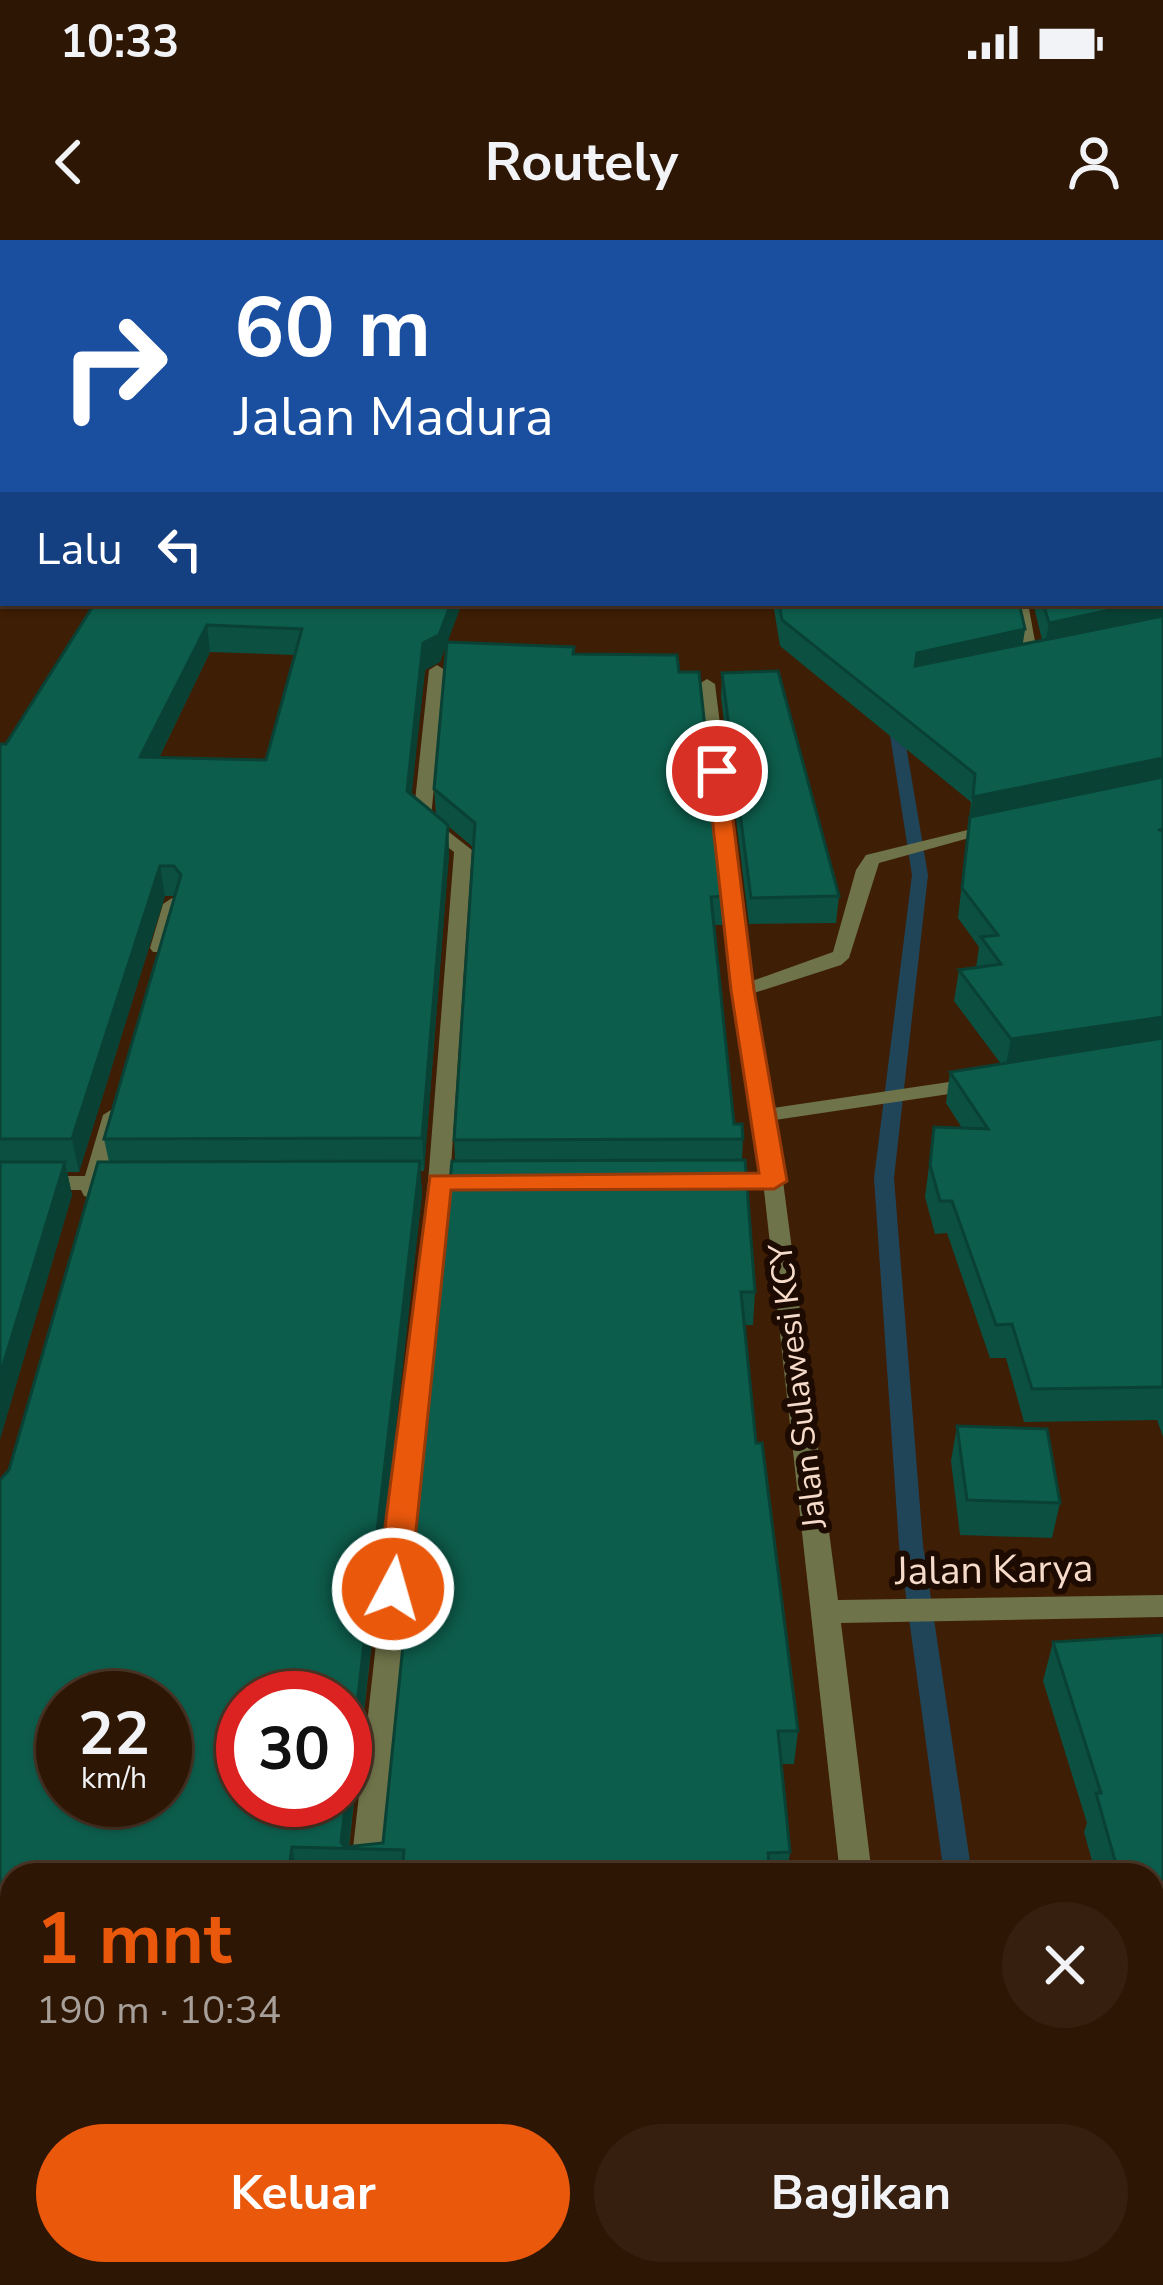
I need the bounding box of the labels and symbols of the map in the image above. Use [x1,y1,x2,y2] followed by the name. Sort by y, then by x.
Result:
[666,720,768,822] pin
[758,1240,838,1532] street label: Jalan Sulawesi KCY
[330,1526,456,1652] position arrow
[893,1542,1094,1598] street label: Jalan Karya
[216,1671,372,1827] speed limit sign: 30

